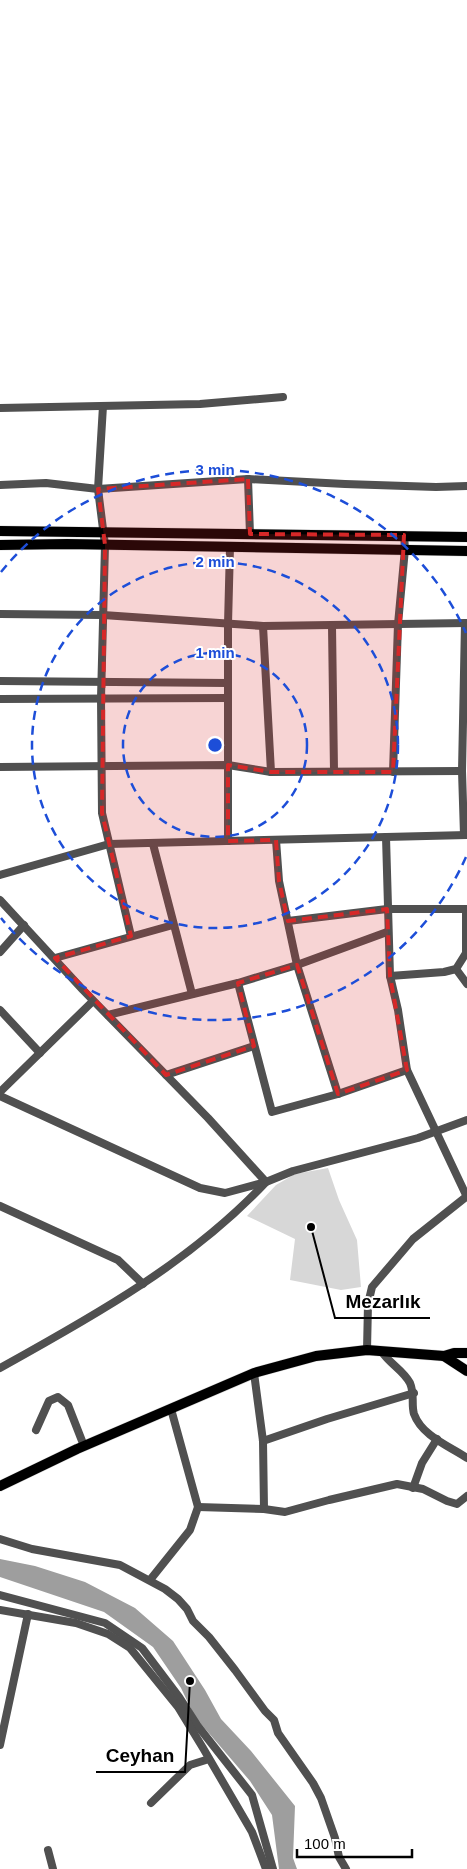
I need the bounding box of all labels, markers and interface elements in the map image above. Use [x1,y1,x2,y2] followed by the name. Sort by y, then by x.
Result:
[195,461,235,478] text: 3 min
[195,553,235,570] text: 2 min
[195,644,235,661] text: 1 min
[206,736,224,754] centre of rings
[335,1284,430,1318] callout: Mezarlık
[346,1291,421,1312] text: Mezarlık
[96,1738,185,1772] callout: Ceyhan
[106,1745,174,1766] text: Ceyhan
[297,1826,412,1858] scale bar
[304,1835,346,1852] text: 100 m

